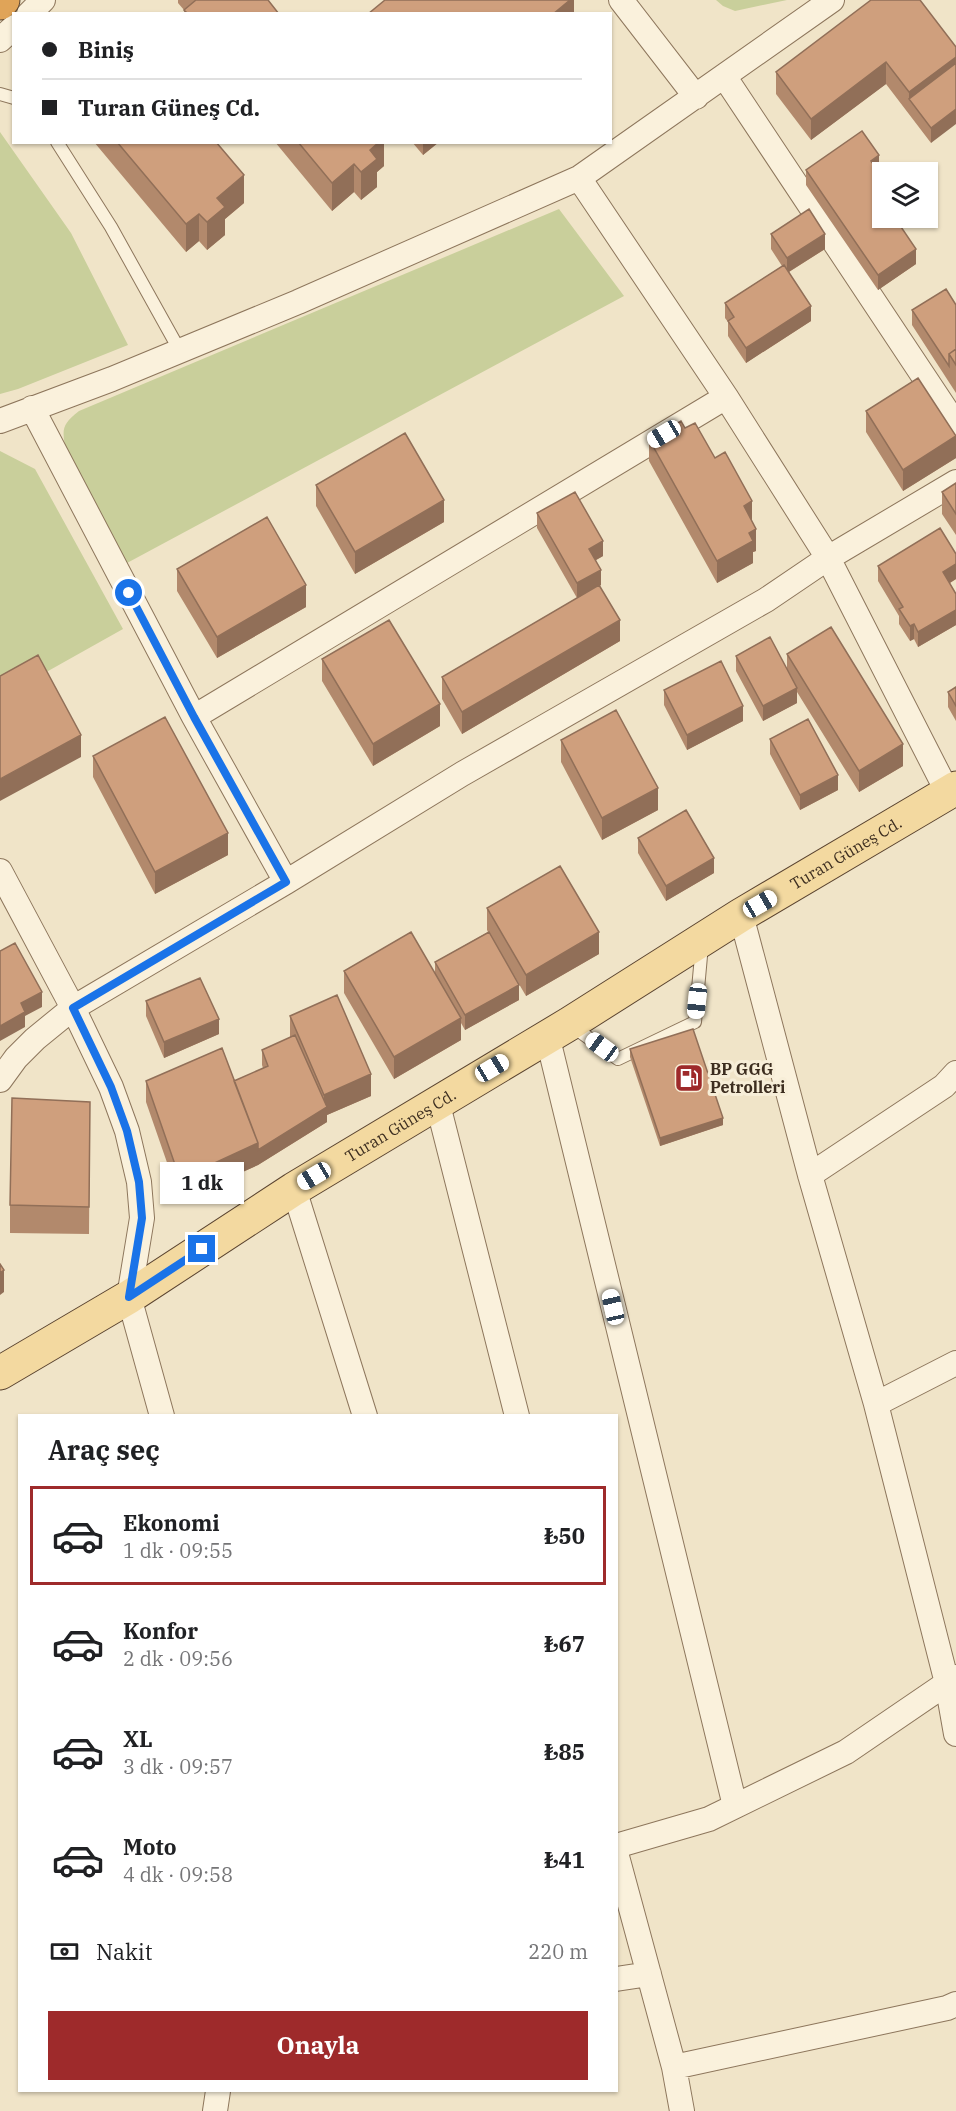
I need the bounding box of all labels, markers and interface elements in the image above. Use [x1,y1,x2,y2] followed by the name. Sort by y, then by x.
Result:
[78,35,134,64] text: Biniş
[78,93,260,122] text: Turan Güneş Cd.
[872,162,938,228] map controls
[872,162,938,228] button: layers
[644,417,684,451] car
[115,579,142,606] route start
[786,812,905,894] street label: Turan Güneş Cd.
[740,887,780,921] car
[686,982,708,1020] car
[582,1029,622,1065] car
[472,1051,512,1085] car
[710,1059,785,1097] place label: BP GGG Petrolleri
[673,1062,705,1094] fuel station icon: BP GGG Petrolleri
[341,1084,460,1166] street label: Turan Güneş Cd.
[294,1159,334,1193] car
[160,1162,244,1204] callout: 1 dk
[181,1169,223,1196] text: 1 dk
[188,1235,215,1262] route end
[600,1287,626,1327] car
[48,1432,160,1467] text: Araç seç
[123,1508,220,1537] text: Ekonomi
[51,1509,105,1563] icon: car
[544,1521,585,1550] text: ₺50
[123,1537,233,1564] text: 1 dk · 09:55
[123,1616,198,1645] text: Konfor
[51,1617,105,1671] icon: car
[544,1629,585,1658] text: ₺67
[123,1645,233,1672] text: 2 dk · 09:56
[123,1724,153,1753] text: XL
[51,1725,105,1779] icon: car
[544,1737,585,1766] text: ₺85
[123,1753,233,1780] text: 3 dk · 09:57
[123,1832,177,1861] text: Moto
[51,1833,105,1887] icon: car
[544,1845,585,1874] text: ₺41
[123,1861,233,1888] text: 4 dk · 09:58
[48,1935,81,1968] icon: cash
[96,1937,153,1966] text: Nakit
[528,1938,588,1965] text: 220 m
[48,2011,588,2080] button: Onayla

